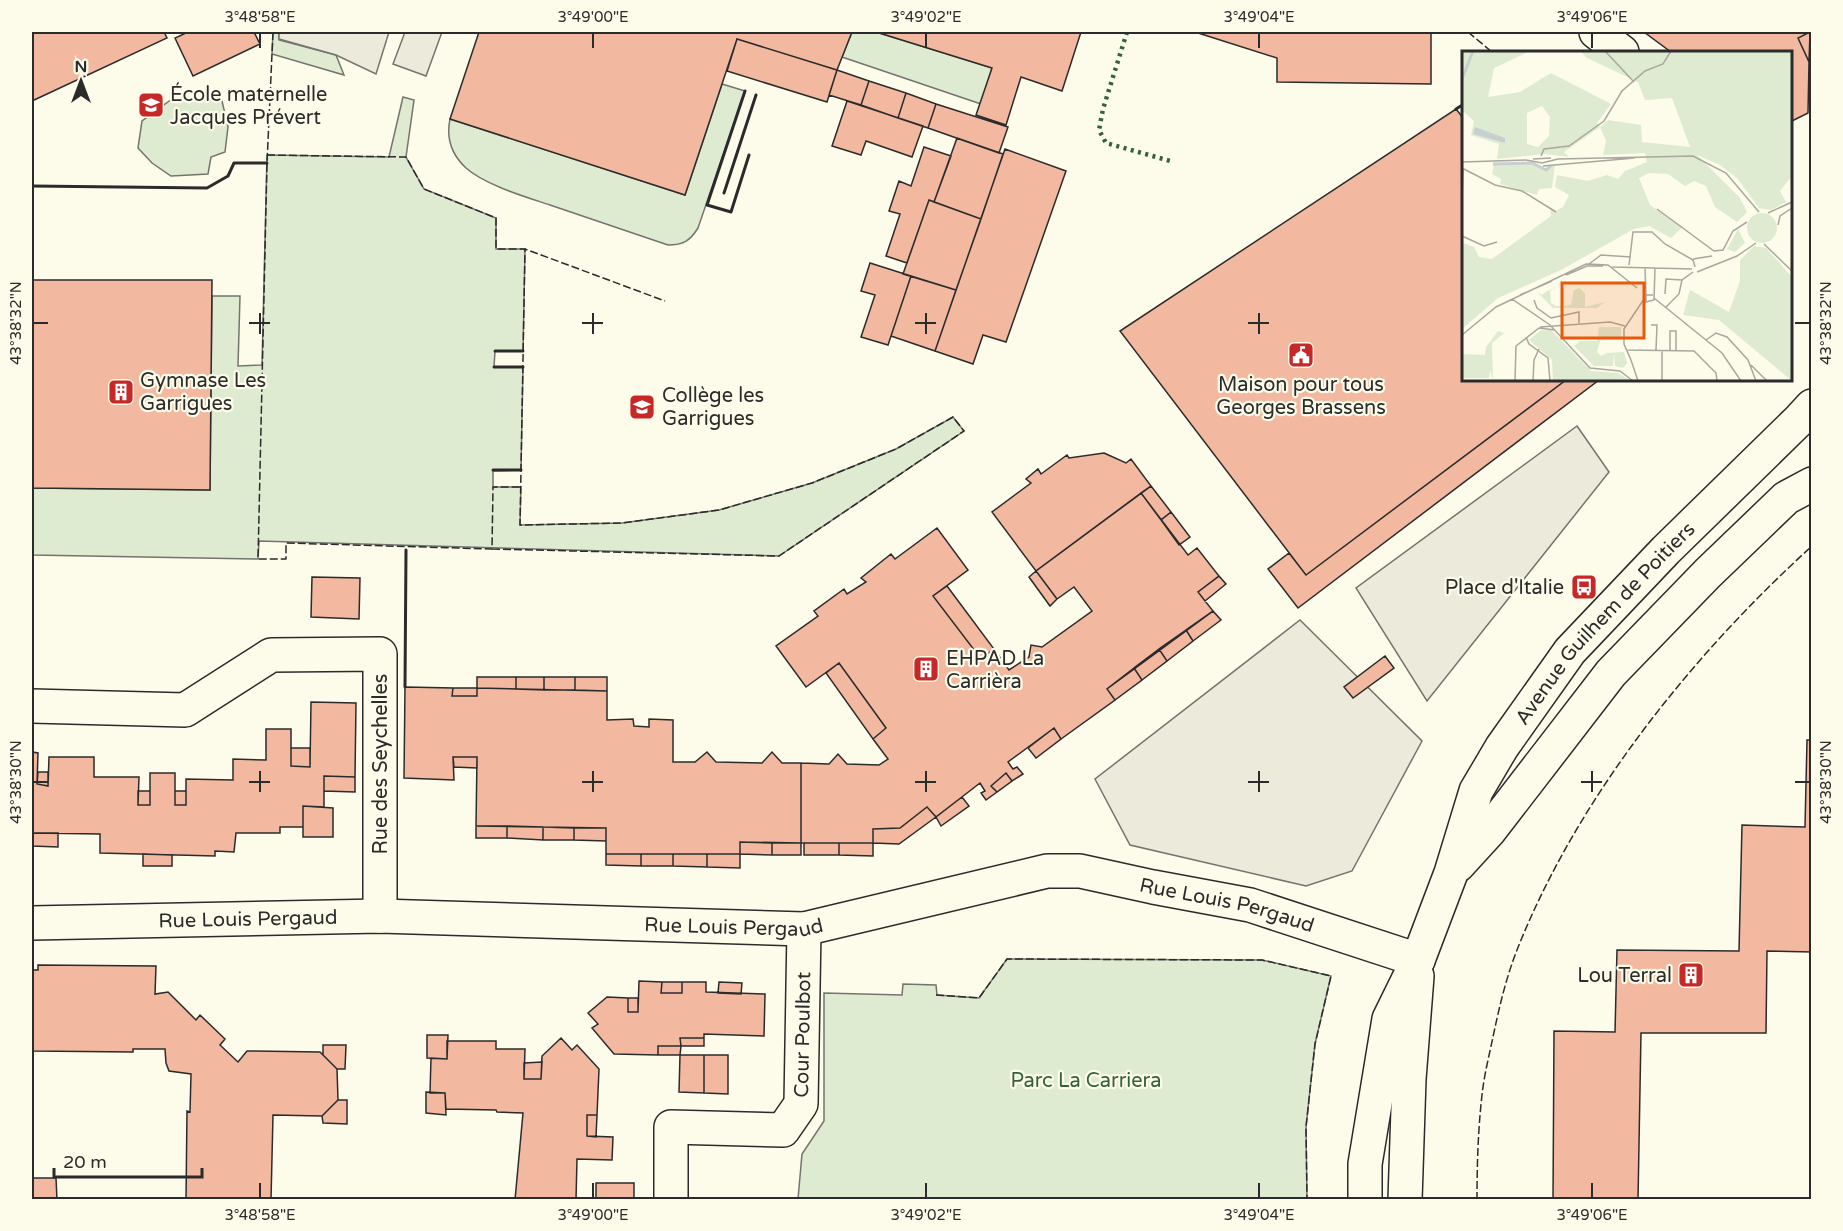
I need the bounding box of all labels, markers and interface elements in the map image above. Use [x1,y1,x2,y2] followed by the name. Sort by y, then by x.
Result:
[224,8,296,26] text: 3°48'58"E
[557,8,629,26] text: 3°49'00"E
[890,8,962,26] text: 3°49'02"E
[1223,8,1295,26] text: 3°49'04"E
[1556,8,1628,26] text: 3°49'06"E
[51,51,111,111] north arrow
[1462,51,1792,381] inset map
[75,57,87,77] text: N
[170,82,327,130] place label: École maternelle Jacques Prévert
[136,90,166,120] school or university icon: École maternelle Jacques Prévert
[7,281,25,365] text: 43°38'32"N
[1817,281,1835,365] text: 43°38'32"N
[1286,340,1316,370] public building icon: Maison pour tous Georges Brassens
[140,369,266,416] place label: Gymnase Les Garrigues
[1216,373,1386,420] place label: Maison pour tous Georges Brassens
[106,377,136,407] building icon: Gymnase Les Garrigues
[662,384,764,431] place label: Collège les Garrigues
[627,392,657,422] school or university icon: Collège les Garrigues
[1511,517,1700,730] street label: Avenue Guilhem de Poitiers
[1569,572,1599,602] bus stop icon: Place d'Italie
[1445,576,1564,600] place label: Place d'Italie
[946,647,1044,694] place label: EHPAD La Carrièra
[911,654,941,684] building icon: EHPAD La Carrièra
[369,674,393,854] street label: Rue des Seychelles
[7,740,25,824] text: 43°38'30"N
[1817,740,1835,824] text: 43°38'30"N
[1137,873,1317,938] street label: Rue Louis Pergaud
[158,906,338,933] street label: Rue Louis Pergaud
[644,913,826,943] street label: Rue Louis Pergaud
[1676,960,1706,990] building icon: Lou Terral
[1577,964,1672,988] place label: Lou Terral
[790,971,816,1098] street label: Cour Poulbot
[1011,1069,1162,1093] park label: Parc La Carriera
[54,1141,202,1179] scale bar
[63,1151,107,1173] text: 20 m
[224,1206,296,1224] text: 3°48'58"E
[557,1206,629,1224] text: 3°49'00"E
[890,1206,962,1224] text: 3°49'02"E
[1223,1206,1295,1224] text: 3°49'04"E
[1556,1206,1628,1224] text: 3°49'06"E

